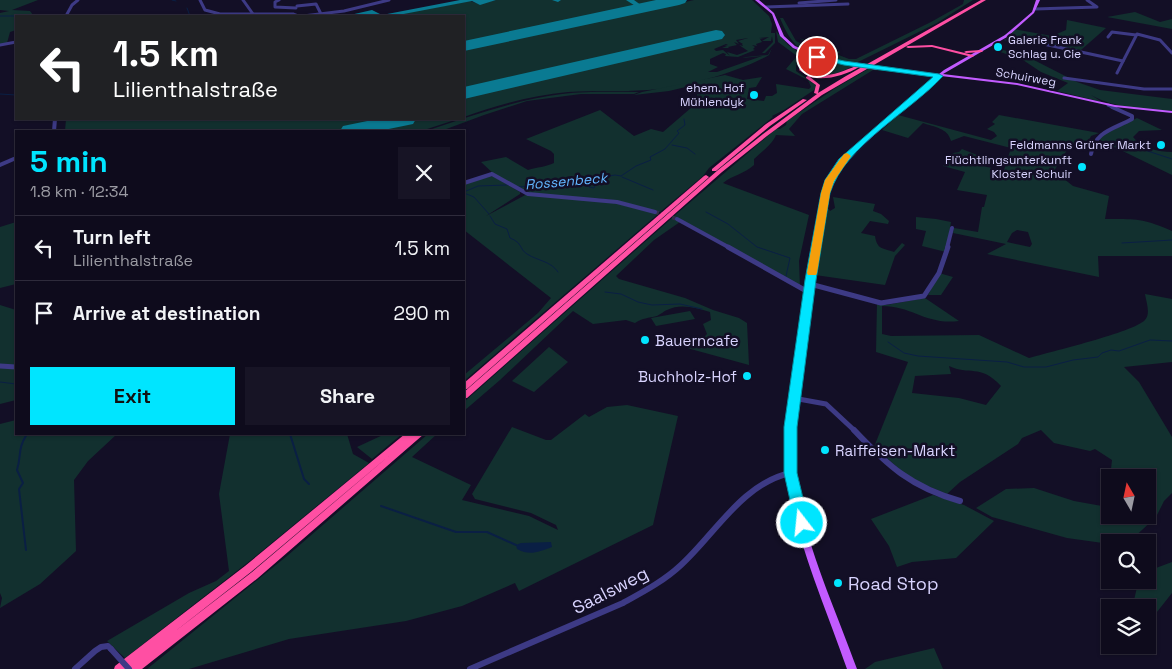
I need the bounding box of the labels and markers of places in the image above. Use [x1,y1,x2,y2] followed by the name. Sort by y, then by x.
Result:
[1008,32,1083,62] place label: Galerie Frank Schlag u. Cie
[796,36,838,78] pin
[992,41,1004,53] marker: Galerie Frank Schlag u. Cie
[680,80,745,110] place label: ehem. Hof Mühlendyk
[748,89,760,101] marker: ehem. Hof Mühlendyk
[1010,137,1151,153] place label: Feldmanns Grüner Markt
[1155,139,1167,151] marker: Feldmanns Grüner Markt
[945,152,1072,182] place label: Flüchtlingsunterkunft Kloster Schuir
[1076,161,1088,173] marker: Flüchtlingsunterkunft Kloster Schuir
[655,331,739,350] place label: Bauerncafe
[639,334,651,346] marker: Bauerncafe
[638,367,737,386] place label: Buchholz-Hof
[741,370,753,382] marker: Buchholz-Hof
[835,441,956,460] place label: Raiffeisen-Markt
[819,444,831,456] marker: Raiffeisen-Markt
[848,572,939,595] place label: Road Stop
[832,577,844,589] marker: Road Stop

